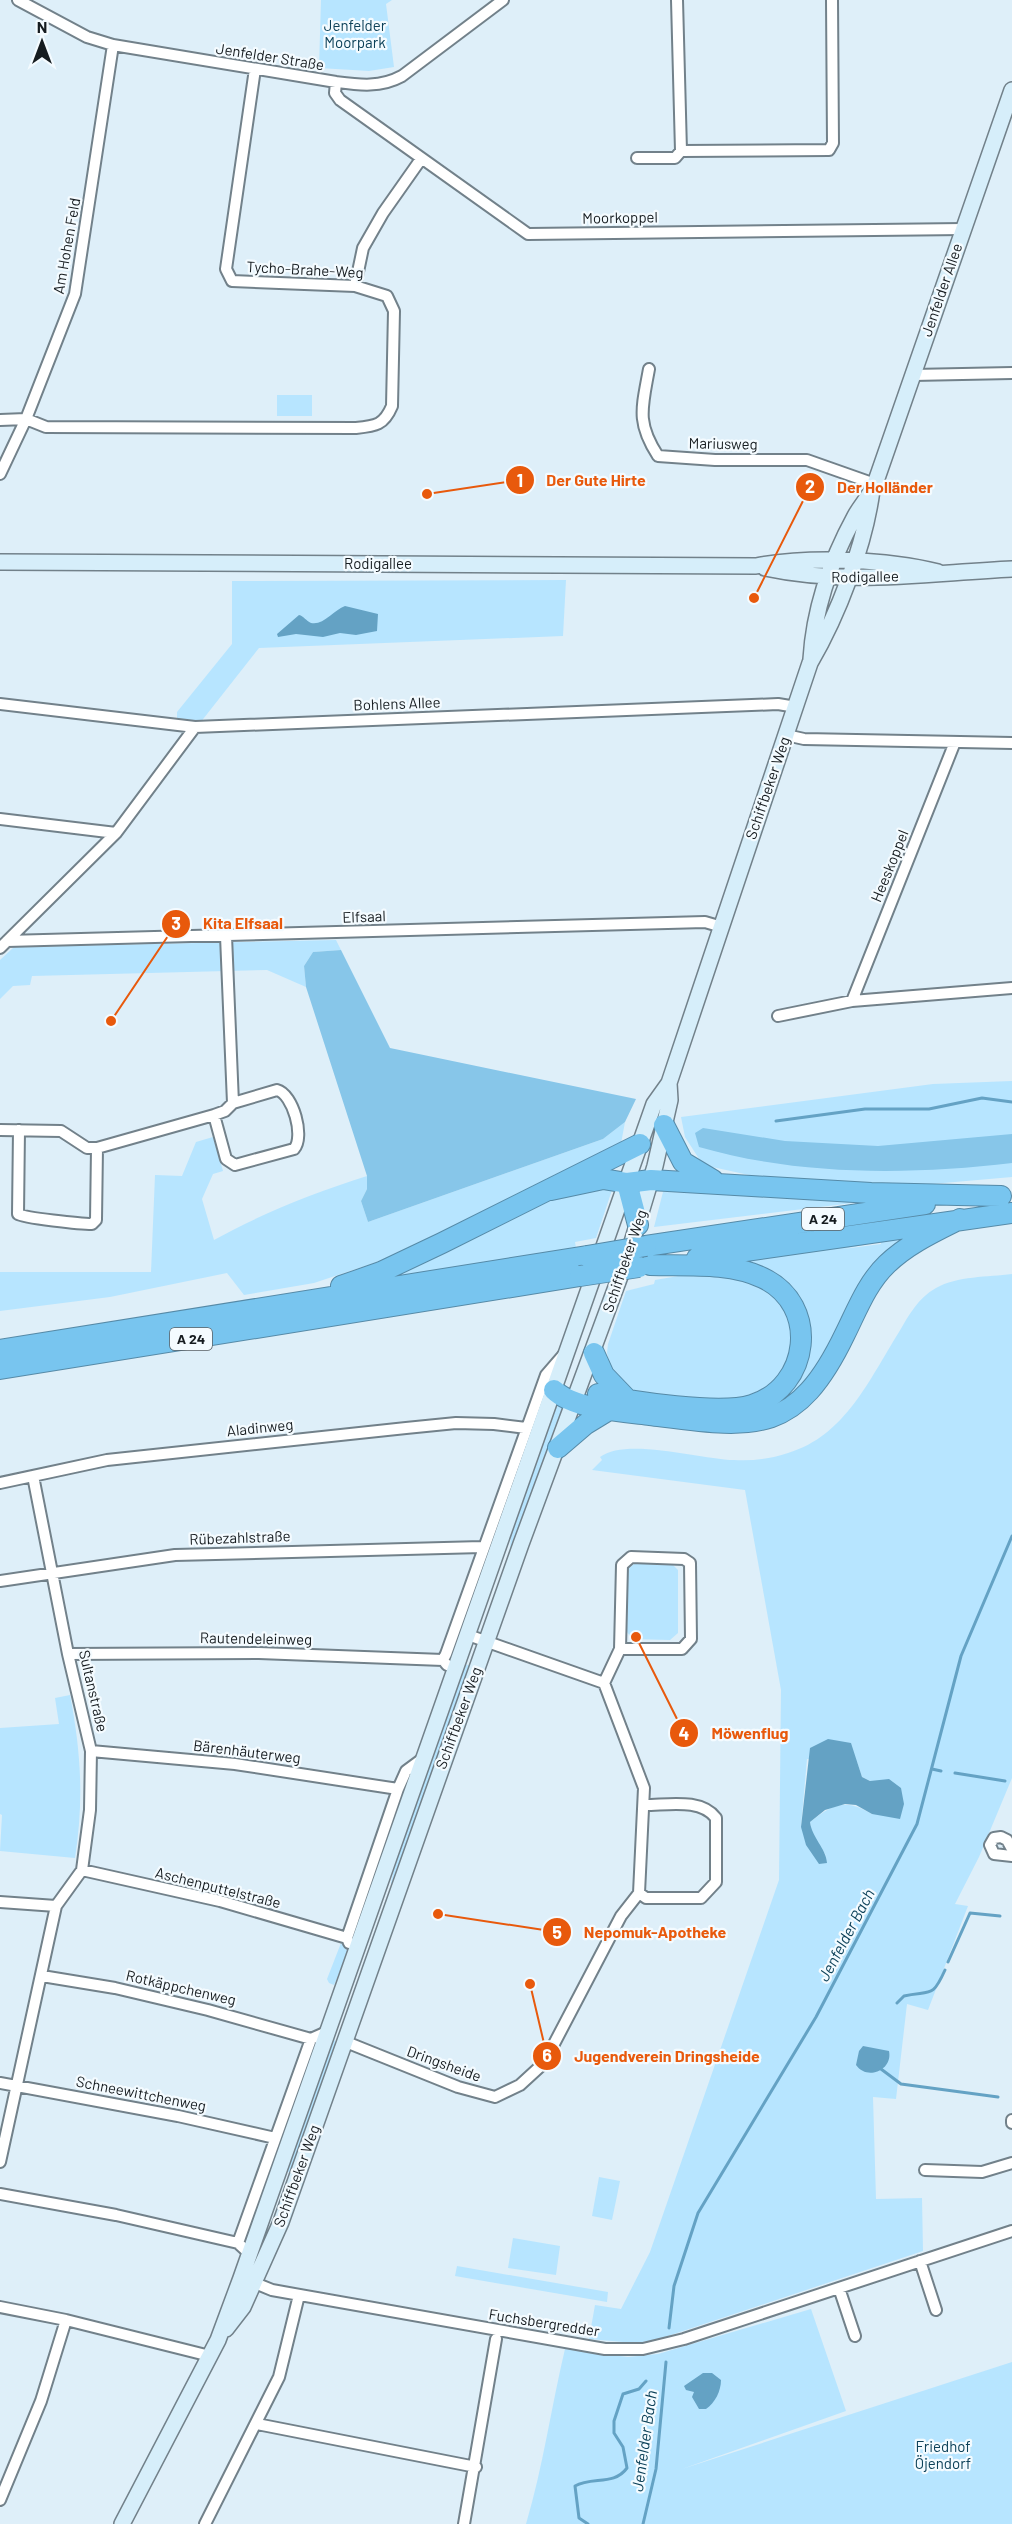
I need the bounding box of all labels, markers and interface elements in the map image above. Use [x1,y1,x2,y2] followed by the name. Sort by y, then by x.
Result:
[12,12,72,72] north arrow
[324,16,387,51] park label: Jenfelder Moorpark
[37,17,47,36] text: N
[215,39,325,73] street label: Jenfelder Straße
[49,196,83,295] street label: Am Hohen Feld
[582,207,658,227] street label: Moorkoppel
[917,241,965,339] street label: Jenfelder Allee
[246,257,364,281] street label: Tycho-Brahe-Weg
[688,433,758,453] street label: Mariusweg
[505,463,658,497] callout: Der Gute Hirte
[517,469,523,491] text: 1
[546,470,646,489] text: Der Gute Hirte
[795,470,945,504] callout: Der Holländer
[805,475,815,497] text: 2
[837,477,933,496] text: Der Holländer
[344,554,412,572] street label: Rodigallee
[831,566,899,586] street label: Rodigallee
[353,692,441,714] street label: Bohlens Allee
[741,734,793,841] street label: Schiffbeker Weg
[866,827,912,904] street label: Heeskoppel
[342,906,386,926] street label: Elfsaal
[161,907,295,941] callout: Kita Elfsaal
[171,912,181,934] text: 3
[203,913,283,932] text: Kita Elfsaal
[598,1207,650,1314] street label: Schiffbeker Weg
[802,1208,844,1230] road number: A 24
[170,1328,212,1350] road number: A 24
[226,1415,294,1439] street label: Aladinweg
[189,1526,291,1548] street label: Rübezahlstraße
[200,1628,312,1648] street label: Rautendeleinweg
[76,1648,112,1734] street label: Sultanstraße
[431,1664,485,1771] street label: Schiffbeker Weg
[669,1716,800,1750] callout: Möwenflug
[679,1722,690,1744] text: 4
[712,1723,789,1742] text: Möwenflug
[192,1736,302,1767] street label: Bärenhäuterweg
[154,1863,283,1911] street label: Aschenputtelstraße
[813,1885,878,1984] water label: Jenfelder Bach
[542,1915,738,1949] callout: Nepomuk-Apotheke
[552,1921,562,1943] text: 5
[584,1922,726,1941] text: Nepomuk-Apotheke
[124,1966,238,2008] street label: Rotkäppchenweg
[532,2039,772,2073] callout: Jugendverein Dringsheide
[405,2041,484,2085] street label: Dringsheide
[542,2044,552,2066] text: 6
[574,2046,760,2065] text: Jugendverein Dringsheide
[75,2072,208,2114] street label: Schneewittchenweg
[269,2122,323,2229] street label: Schiffbeker Weg
[487,2304,601,2340] street label: Fuchsbergredder
[627,2389,660,2493] water label: Jenfelder Bach
[915,2437,971,2472] park label: Friedhof Öjendorf

